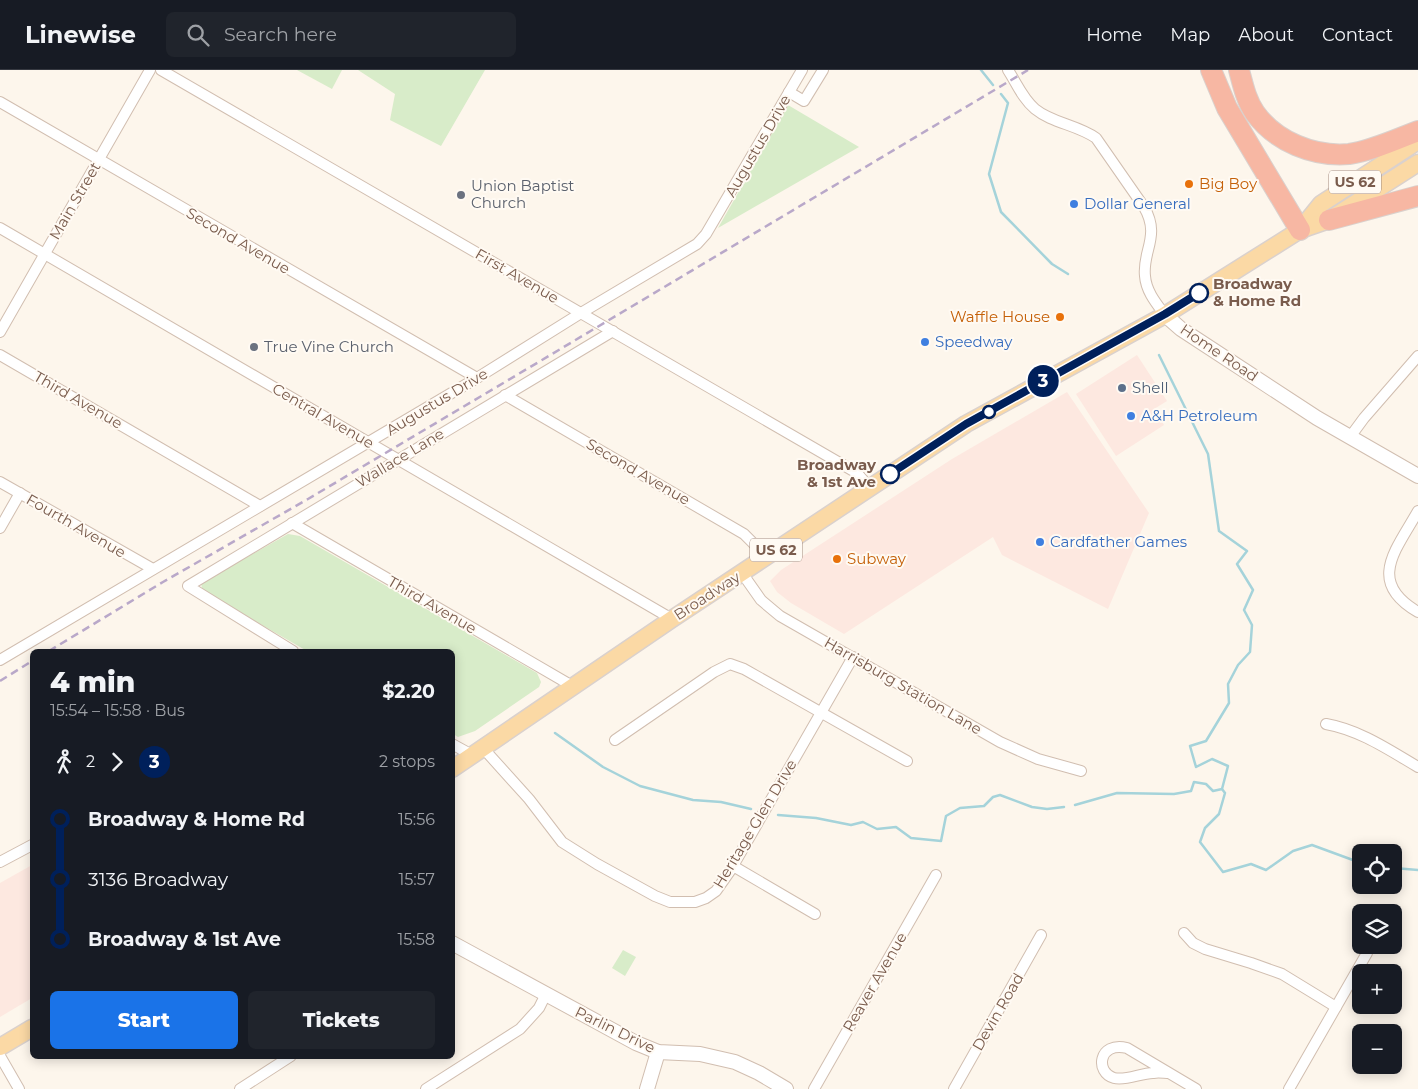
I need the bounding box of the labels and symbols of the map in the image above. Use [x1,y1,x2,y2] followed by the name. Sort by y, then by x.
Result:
[721,91,795,200] street label: Augustus Drive
[45,158,104,243] street label: Main Street
[1329,170,1381,194] road number: US 62
[1199,174,1258,193] place label: Big Boy
[471,176,574,212] place label: Union Baptist Church
[1183,178,1195,190] marker: Big Boy
[455,189,467,201] marker: Union Baptist Church
[1084,194,1191,213] place label: Dollar General
[1068,198,1080,210] marker: Dollar General
[183,203,294,278] street label: Second Avenue
[472,244,562,307] street label: First Avenue
[1213,274,1301,310] place label: Broadway & Home Rd
[1189,283,1209,303] marker: Broadway & Home Rd
[950,307,1050,326] place label: Waffle House
[1054,311,1066,323] marker: Waffle House
[1177,320,1262,386] street label: Home Road
[935,332,1013,351] place label: Speedway
[919,336,931,348] marker: Speedway
[264,337,394,356] place label: True Vine Church
[248,341,260,353] marker: True Vine Church
[383,364,491,439] street label: Augustus Drive
[1027,365,1059,397] line badge: 3
[30,367,126,433] street label: Third Avenue
[1132,378,1169,397] place label: Shell
[269,379,378,452] street label: Central Avenue
[1116,382,1128,394] marker: Shell
[982,405,996,419] unlabelled marker
[1141,406,1258,425] place label: A&H Petroleum
[1125,410,1137,422] marker: A&H Petroleum
[352,424,447,491] street label: Wallace Lane
[583,434,694,509] street label: Second Avenue
[797,455,877,491] place label: Broadway & 1st Ave
[880,464,900,484] marker: Broadway & 1st Ave
[23,489,129,562] street label: Fourth Avenue
[1050,532,1187,551] place label: Cardfather Games
[1034,536,1046,548] marker: Cardfather Games
[750,538,802,562] road number: US 62
[847,549,907,568] place label: Subway
[831,553,843,565] marker: Subway
[670,567,744,624] street label: Broadway
[384,572,480,638] street label: Third Avenue
[821,633,985,739] street label: Harrisburg Station Lane
[709,756,801,892] street label: Heritage Glen Drive
[838,929,911,1035] street label: Reaver Avenue
[968,969,1027,1054] street label: Devin Road
[572,1002,658,1057] street label: Parlin Drive

